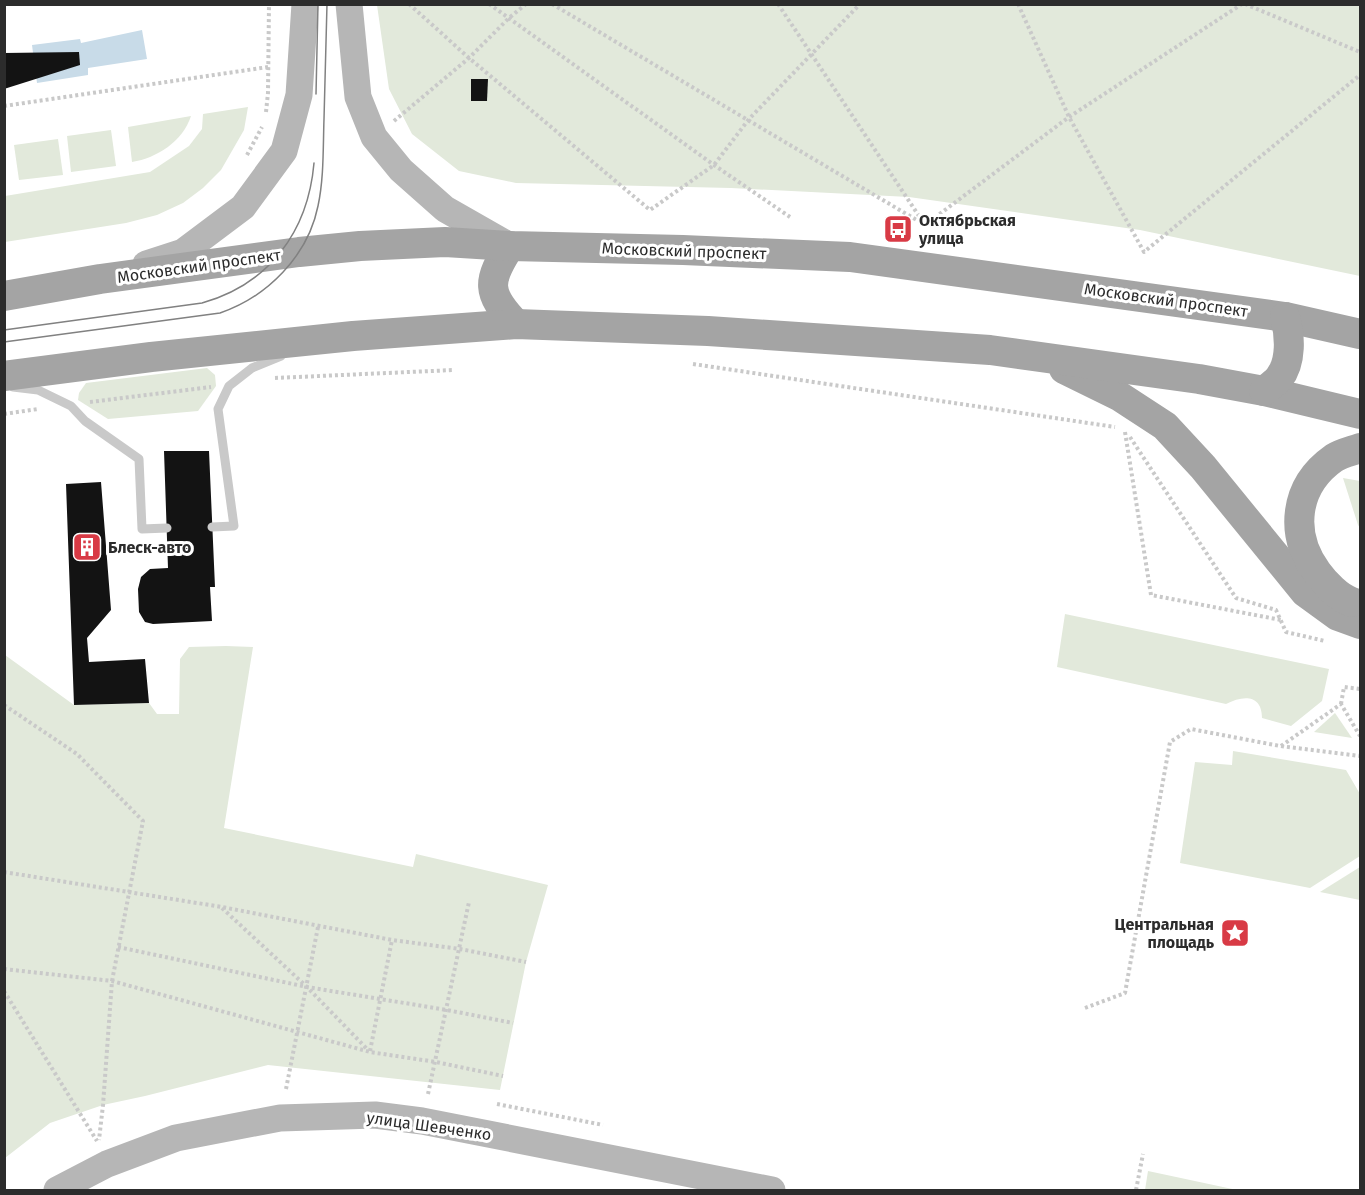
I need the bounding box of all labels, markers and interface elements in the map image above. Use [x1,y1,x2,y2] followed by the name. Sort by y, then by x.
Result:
[918,211,1016,248] place label: Октябрьская улица
[882,213,914,245] bus stop icon: Октябрьская улица
[601,239,768,263] street label: Московский проспект
[116,245,283,287] street label: Московский проспект
[1083,279,1250,321] street label: Московский проспект
[71,531,103,563] building icon: Блеск-авто
[108,538,191,557] place label: Блеск-авто
[1115,915,1215,952] place label: Центральная площадь
[1219,917,1251,949] place icon: Центральная площадь
[365,1108,493,1144] street label: улица Шевченко

